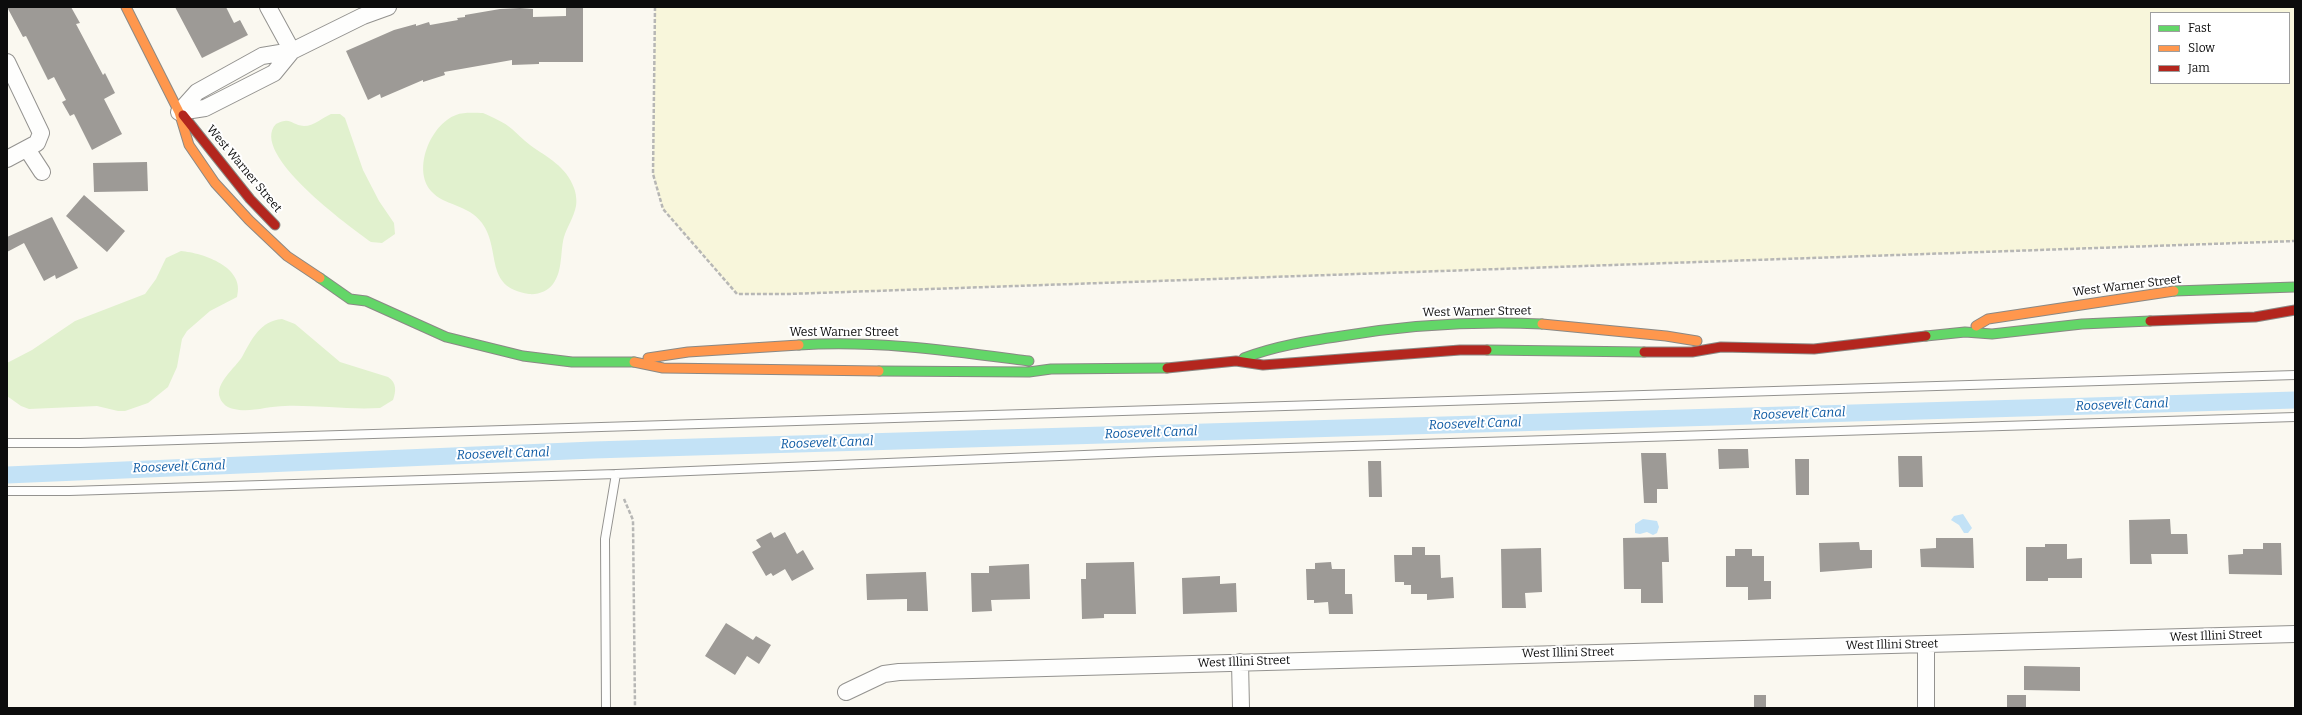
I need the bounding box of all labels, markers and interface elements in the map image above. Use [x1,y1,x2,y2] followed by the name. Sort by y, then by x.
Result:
[2150,12,2290,84] legend
[2188,21,2211,35] text: Fast
[2188,41,2215,55] text: Slow
[2188,61,2210,75] text: Jam
[203,123,285,215] street label: West Warner Street
[2072,272,2182,300] street label: West Warner Street
[1422,304,1532,320] street label: West Warner Street
[789,326,899,340] street label: West Warner Street
[2075,396,2169,414] water label: Roosevelt Canal
[1752,405,1846,423] water label: Roosevelt Canal
[1428,415,1522,433] water label: Roosevelt Canal
[1104,424,1198,442] water label: Roosevelt Canal
[780,434,874,452] water label: Roosevelt Canal
[456,445,550,463] water label: Roosevelt Canal
[132,458,226,476] water label: Roosevelt Canal
[2169,627,2263,645] street label: West Illini Street
[1846,637,1938,653] street label: West Illini Street
[1522,645,1614,661] street label: West Illini Street
[1197,653,1291,671] street label: West Illini Street

